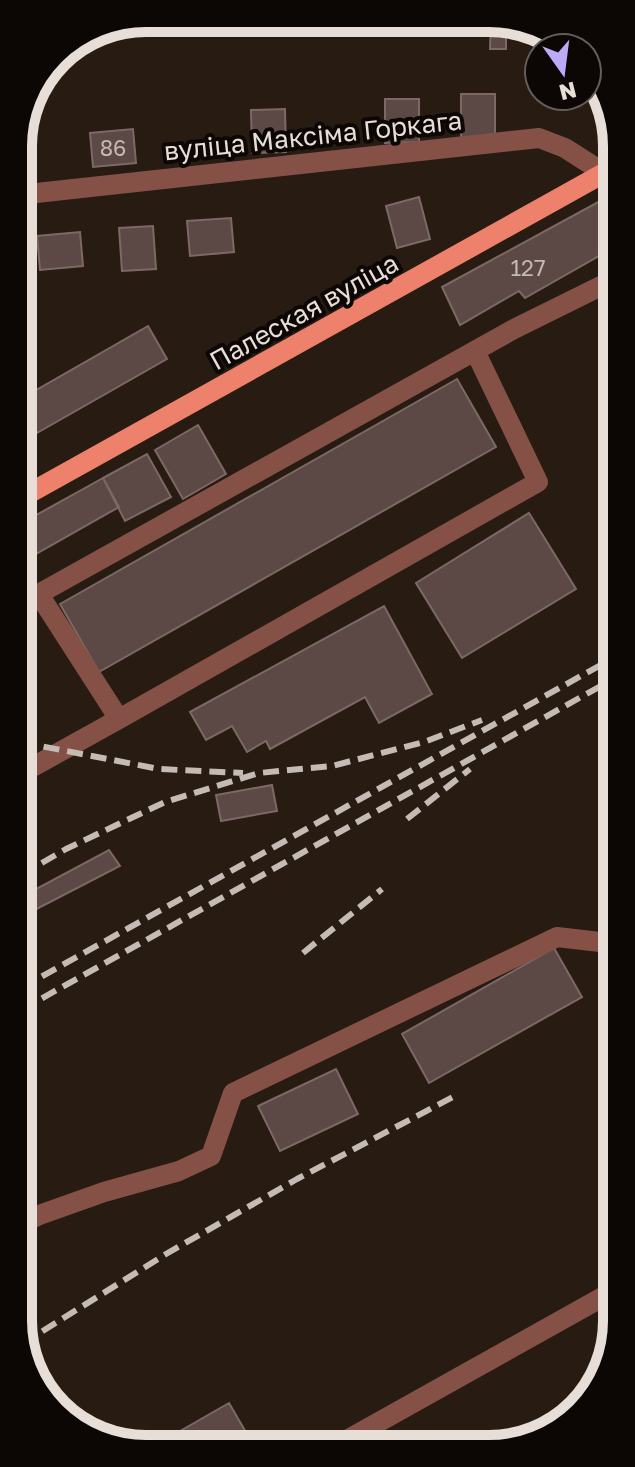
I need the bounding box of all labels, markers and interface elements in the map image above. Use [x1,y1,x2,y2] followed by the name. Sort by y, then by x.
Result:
[523,32,603,112] north arrow
[557,77,579,107] text: N
[162,104,463,167] street label: вуліца Максіма Горкага
[100,134,126,161] house number: 86
[204,247,403,376] street label: Палеская вуліца
[510,254,546,281] house number: 127

